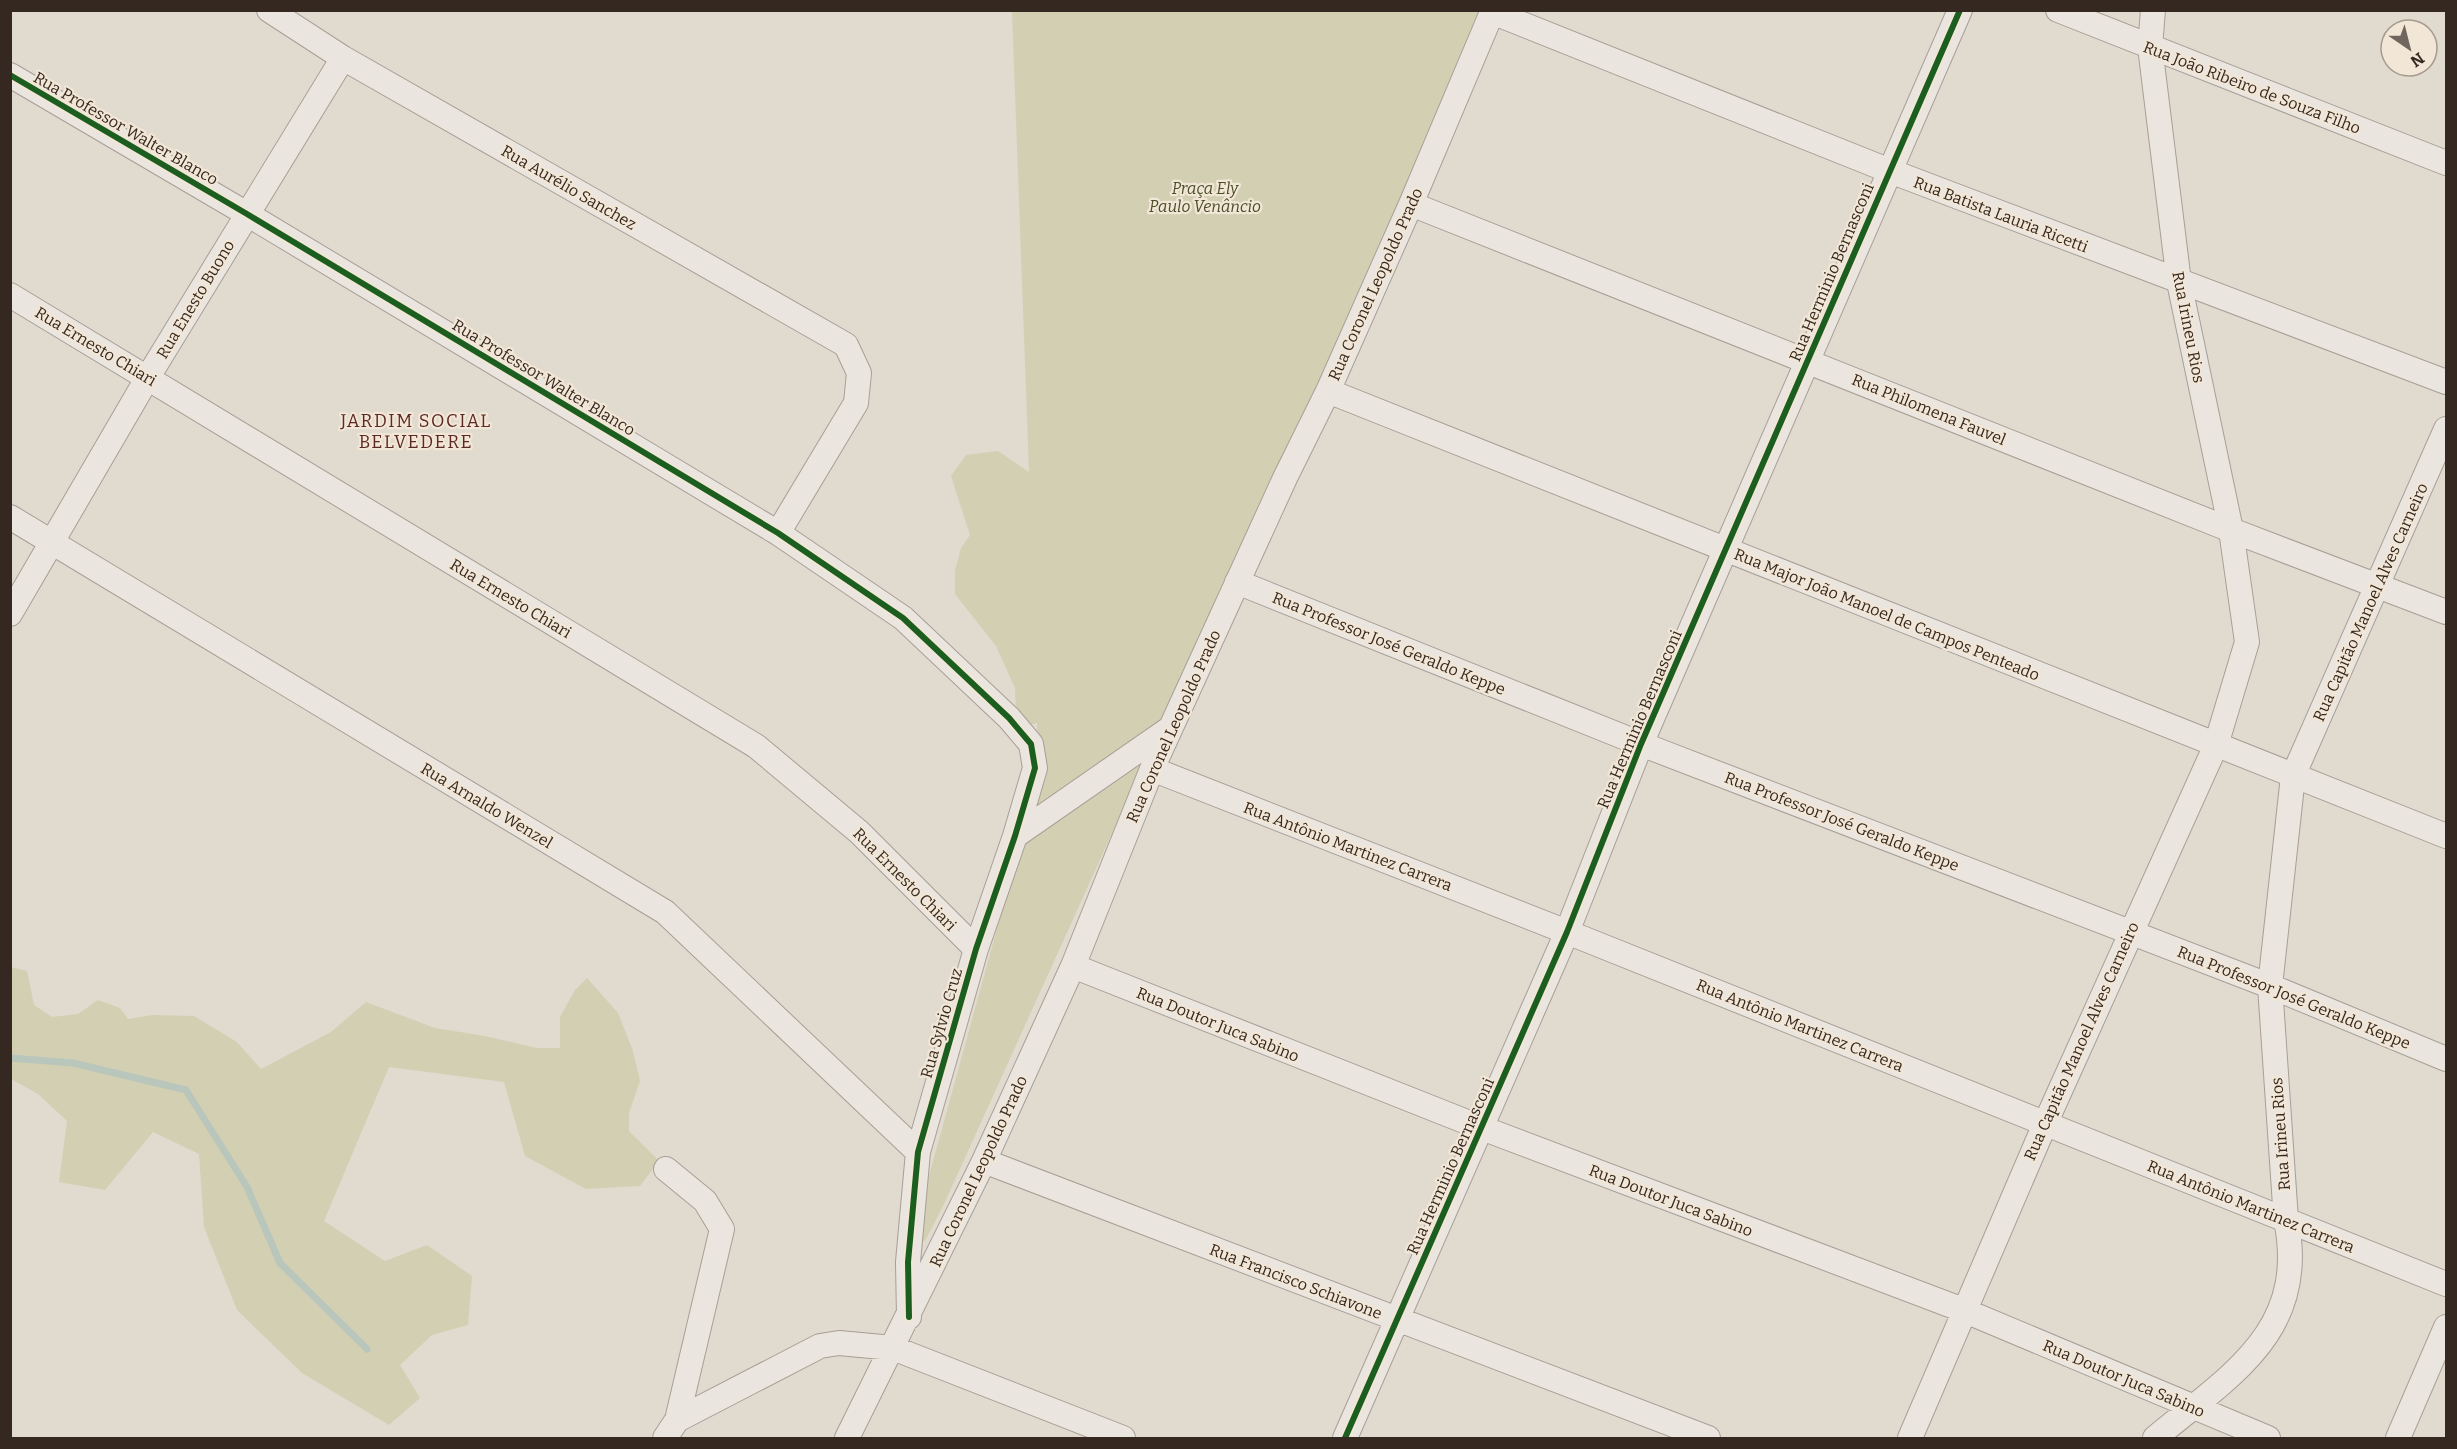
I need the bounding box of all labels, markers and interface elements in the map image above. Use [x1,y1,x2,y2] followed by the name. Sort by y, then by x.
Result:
[2379,18,2439,78] north arrow
[2140,37,2363,138] street label: Rua João Ribeiro de Souza Filho
[2407,49,2428,71] text: N
[30,68,221,189] street label: Rua Professor Walter Blanco
[498,141,640,234] street label: Rua Aurélio Sanchez
[1911,172,2091,257] street label: Rua Batista Lauria Ricetti
[1149,179,1261,216] park label: Praça Ely Paulo Venâncio
[1785,180,1878,364] street label: Rua Herminio Bernasconi
[1324,185,1427,384] street label: Rua Coronel Leopoldo Prado
[153,237,238,362] street label: Rua Enesto Buono
[2168,270,2209,385] street label: Rua Irineu Rios
[32,303,160,390] street label: Rua Ernesto Chiari
[449,315,639,440] street label: Rua Professor Walter Blanco
[1849,370,2009,449] street label: Rua Philomena Fauvel
[339,410,492,453] district label: JARDIM SOCIAL BELVEDERE
[2309,480,2432,724] street label: Rua Capitão Manoel Alves Carneiro
[1731,544,2042,685] street label: Rua Major João Manoel de Campos Penteado
[447,555,575,642] street label: Rua Ernesto Chiari
[1269,588,1508,699] street label: Rua Professor José Geraldo Keppe
[1122,627,1225,826] street label: Rua Coronel Leopoldo Prado
[1593,627,1686,811] street label: Rua Herminio Bernasconi
[417,759,556,853] street label: Rua Arnaldo Wenzel
[1722,768,1962,875] street label: Rua Professor José Geraldo Keppe
[1241,798,1455,895] street label: Rua Antônio Martinez Carrera
[849,824,960,935] street label: Rua Ernesto Chiari
[2020,919,2143,1163] street label: Rua Capitão Manoel Alves Carneiro
[2174,942,2413,1053] street label: Rua Professor José Geraldo Keppe
[917,966,966,1080] street label: Rua Sylvio Cruz
[1693,975,1906,1076] street label: Rua Antônio Martinez Carrera
[1134,983,1302,1066] street label: Rua Doutor Juca Sabino
[926,1072,1031,1270] street label: Rua Coronel Leopoldo Prado
[1403,1075,1498,1258] street label: Rua Herminio Bernasconi
[2267,1077,2294,1191] street label: Rua Irineu Rios
[2144,1156,2357,1257] street label: Rua Antônio Martinez Carrera
[1586,1160,1755,1240] street label: Rua Doutor Juca Sabino
[1207,1240,1385,1323] street label: Rua Francisco Schiavone
[2040,1336,2208,1421] street label: Rua Doutor Juca Sabino

